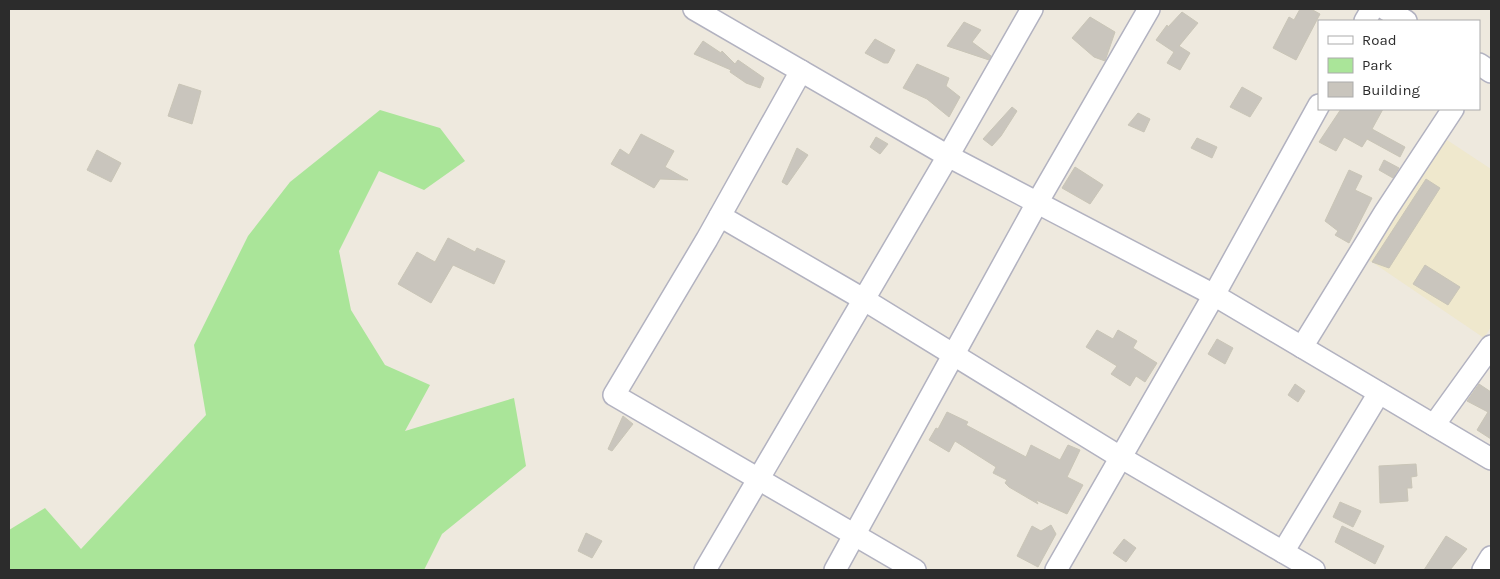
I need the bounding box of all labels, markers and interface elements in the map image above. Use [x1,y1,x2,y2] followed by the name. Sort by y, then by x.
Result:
[1318,20,1480,110] legend
[1362,31,1397,49] text: Road
[1362,56,1392,74] text: Park
[1362,81,1420,99] text: Building

